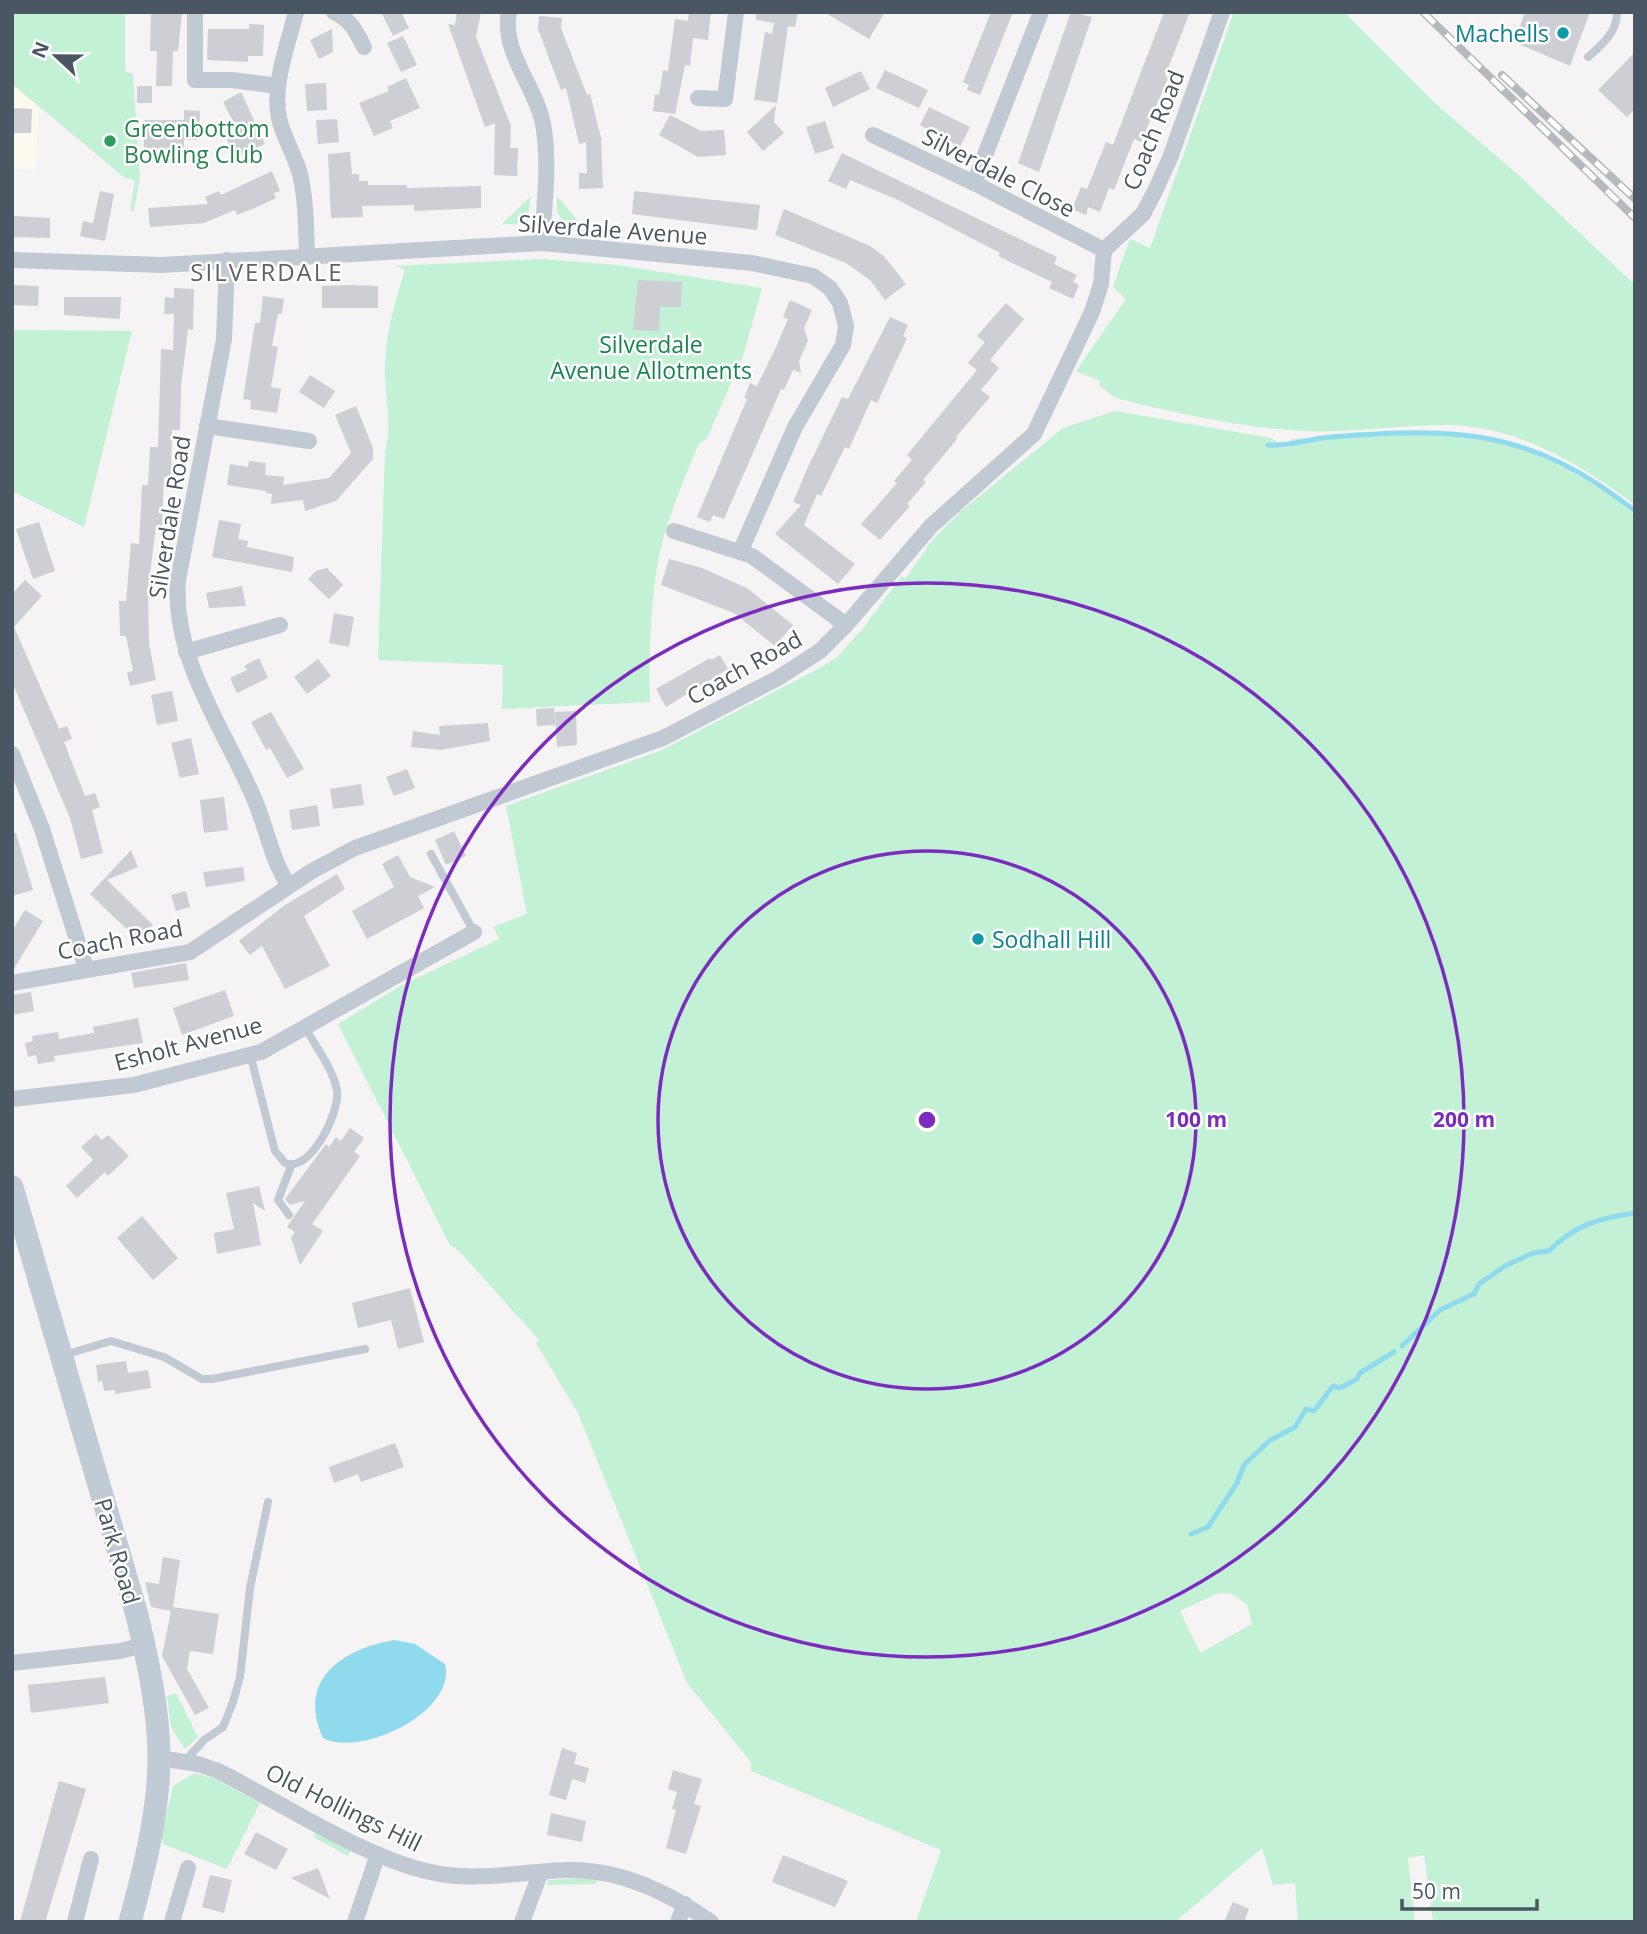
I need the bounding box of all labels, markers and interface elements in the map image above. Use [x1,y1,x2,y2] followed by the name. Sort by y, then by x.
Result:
[1455,17,1549,49] place label: Machells
[21,21,91,91] north arrow
[1555,25,1571,41] marker: Machells
[25,38,55,62] text: N
[1114,65,1192,195] street label: Coach Road
[124,112,270,170] place label: Greenbottom Bowling Club
[917,120,1081,224] street label: Silverdale Close
[102,133,118,149] marker: Greenbottom Bowling Club
[517,206,709,252] street label: Silverdale Avenue
[190,255,344,288] district label: SILVERDALE
[550,328,752,386] park label: Silverdale Avenue Allotments
[140,433,198,601] street label: Silverdale Road
[681,622,807,712] street label: Coach Road
[55,911,185,967] street label: Coach Road
[992,923,1111,955] place label: Sodhall Hill
[970,931,986,947] marker: Sodhall Hill
[111,1008,265,1078] street label: Esholt Avenue
[1165,1105,1227,1133] text: 100 m
[1433,1105,1495,1133] text: 200 m
[915,1108,939,1132] centre of rings
[88,1494,148,1608] street label: Park Road
[261,1755,427,1859] street label: Old Hollings Hill
[1402,1868,1537,1912] scale bar
[1412,1877,1461,1905] text: 50 m

